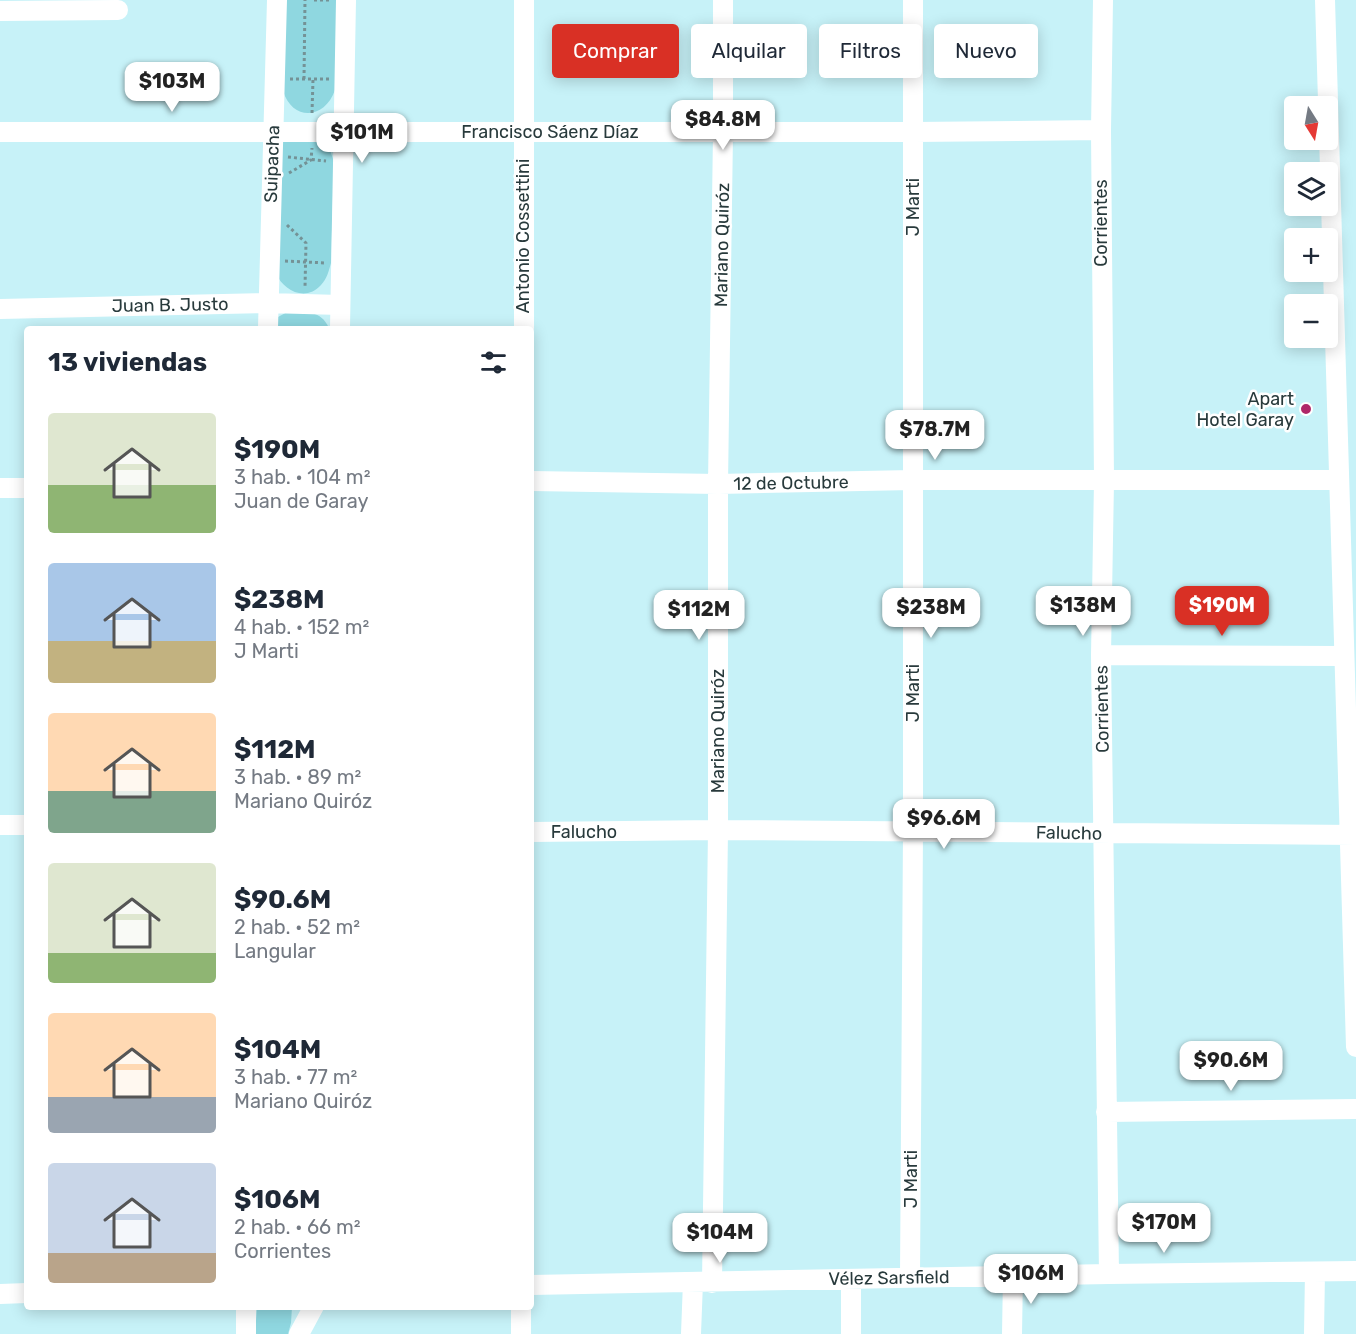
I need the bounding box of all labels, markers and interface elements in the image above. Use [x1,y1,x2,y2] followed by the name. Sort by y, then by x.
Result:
[552,24,679,78] chip: Comprar
[691,24,807,78] chip: Alquilar
[819,24,922,78] chip: Filtros
[934,24,1038,78] chip: Nuevo
[130,62,214,113] pin: $103M
[139,69,205,93] text: $103M
[1284,96,1338,150] north arrow
[1284,96,1338,348] map controls
[674,100,772,151] pin: $84.8M
[685,107,761,131] text: $84.8M
[320,113,404,164] pin: $101M
[330,120,394,144] text: $101M
[461,121,639,143] street label: Francisco Sáenz Díaz
[260,125,284,203] street label: Suipacha
[512,159,534,313] street label: Antonio Cossettini
[1284,162,1338,216] button: layers
[902,178,924,236] street label: J Marti
[1090,179,1112,267] street label: Corrientes
[710,183,734,307] street label: Mariano Quiróz
[1284,228,1338,282] button: +
[111,293,229,317] street label: Juan B. Justo
[1284,294,1338,348] button: −
[477,346,510,379] icon: filters
[48,347,207,378] text: 13 viviendas
[1196,388,1294,431] place label: Apart Hotel Garay
[1299,402,1313,416] marker: Apart Hotel Garay
[886,410,984,461] pin: $78.7M
[899,417,971,441] text: $78.7M
[234,434,320,465] text: $190M
[96,437,168,509] icon: home
[234,465,370,489] text: 3 hab. · 104 m²
[733,471,849,495] street label: 12 de Octubre
[234,489,369,513] text: Juan de Garay
[234,584,325,615] text: $238M
[1041,586,1125,637] pin: $138M
[1180,586,1264,637] pin: $190M
[96,587,168,659] icon: home
[889,588,973,639] pin: $238M
[657,590,741,641] pin: $112M
[1050,593,1116,617] text: $138M
[1189,593,1255,617] text: $190M
[896,595,966,619] text: $238M
[668,597,730,621] text: $112M
[234,615,369,639] text: 4 hab. · 152 m²
[234,639,299,663] text: J Marti
[902,664,924,722] street label: J Marti
[1090,665,1114,753] street label: Corrientes
[707,669,729,793] street label: Mariano Quiróz
[234,734,316,765] text: $112M
[96,737,168,809] icon: home
[234,765,361,789] text: 3 hab. · 89 m²
[234,789,372,813] text: Mariano Quiróz
[895,799,993,850] pin: $96.6M
[907,806,981,830] text: $96.6M
[551,821,617,843] street label: Falucho
[1036,821,1102,845] street label: Falucho
[234,884,331,915] text: $90.6M
[96,887,168,959] icon: home
[234,915,360,939] text: 2 hab. · 52 m²
[234,939,316,963] text: Langular
[234,1034,321,1065] text: $104M
[96,1037,168,1109] icon: home
[1182,1041,1280,1092] pin: $90.6M
[1194,1048,1268,1072] text: $90.6M
[234,1065,357,1089] text: 3 hab. · 77 m²
[234,1089,372,1113] text: Mariano Quiróz
[900,1150,922,1208] street label: J Marti
[234,1184,320,1215] text: $106M
[96,1187,168,1259] icon: home
[1122,1203,1206,1254] pin: $170M
[1132,1210,1196,1234] text: $170M
[678,1213,762,1264] pin: $104M
[234,1215,361,1239] text: 2 hab. · 66 m²
[686,1220,754,1244] text: $104M
[234,1239,331,1263] text: Corrientes
[989,1254,1073,1305] pin: $106M
[998,1261,1064,1285] text: $106M
[828,1266,950,1290] street label: Vélez Sarsfield

